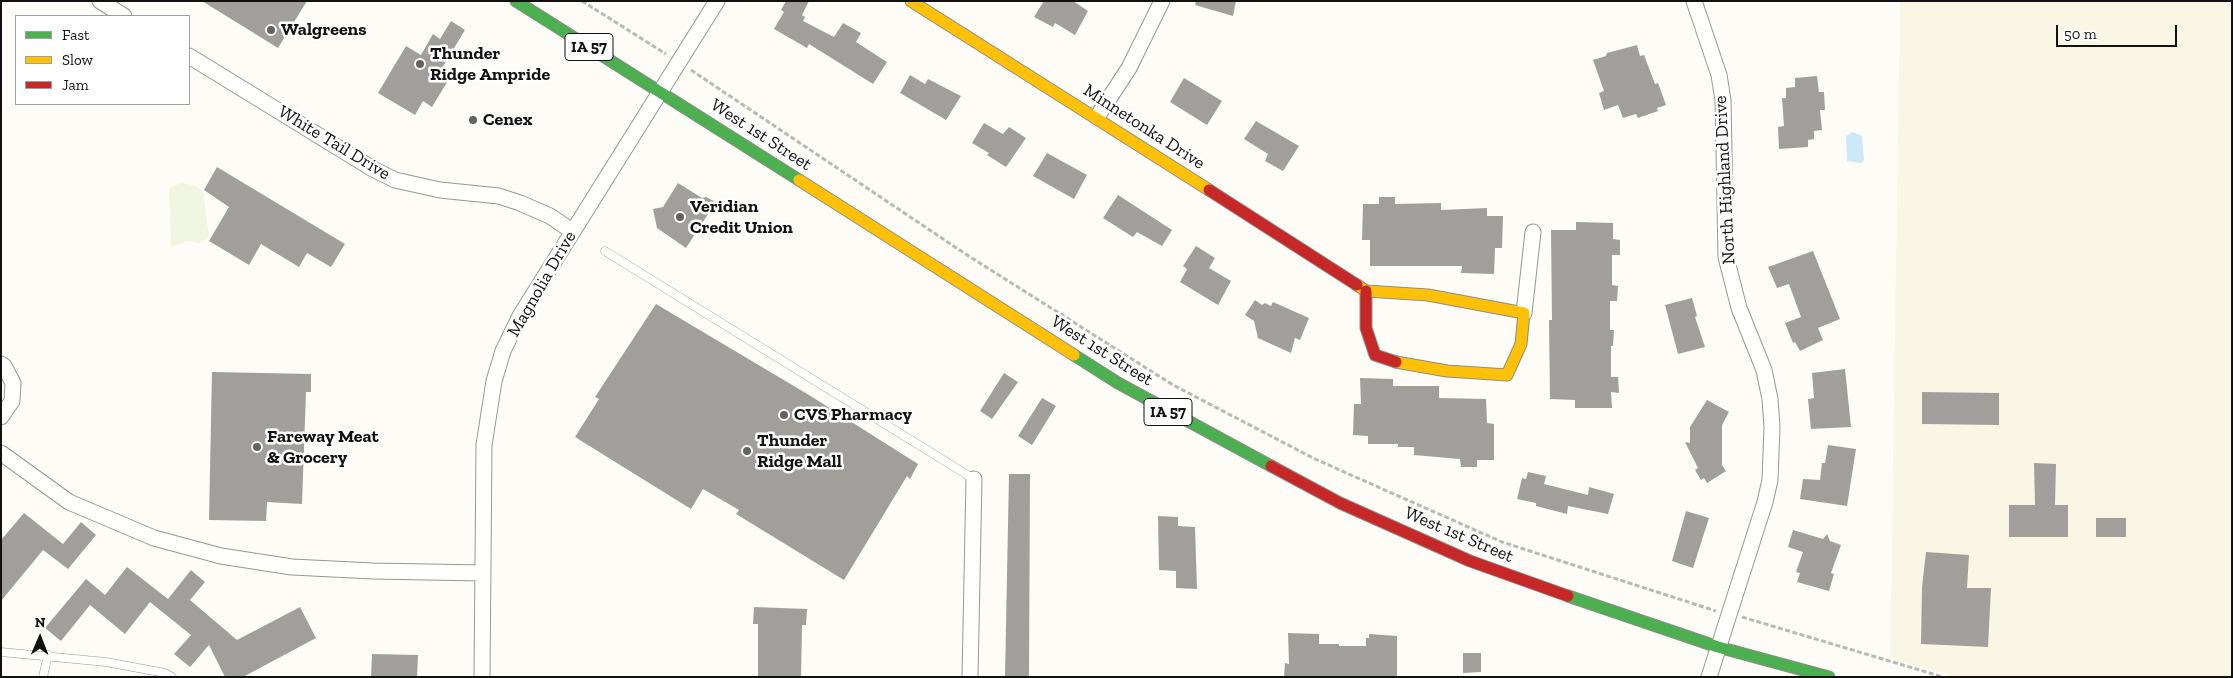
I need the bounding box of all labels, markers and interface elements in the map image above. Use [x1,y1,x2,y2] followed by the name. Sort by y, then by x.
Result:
[15,15,190,105] legend
[2058,15,2179,47] scale bar
[281,19,367,41] place label: Walgreens
[265,24,277,36] marker: Walgreens
[2064,25,2097,43] text: 50 m
[62,26,90,44] text: Fast
[565,34,613,61] road number: IA 57
[430,43,550,86] place label: Thunder Ridge Ampride
[62,51,93,69] text: Slow
[414,58,426,70] marker: Thunder Ridge Ampride
[62,76,89,94] text: Jam
[1079,80,1209,174] street label: Minnetonka Drive
[706,94,816,176] street label: West 1st Street
[1710,95,1740,265] street label: North Highland Drive
[274,101,394,185] street label: White Tail Drive
[483,109,532,131] place label: Cenex
[467,114,479,126] marker: Cenex
[690,196,793,238] place label: Veridian Credit Union
[674,211,686,223] marker: Veridian Credit Union
[503,227,581,341] street label: Magnolia Drive
[1047,311,1157,391] street label: West 1st Street
[1144,398,1192,426] road number: IA 57
[794,404,912,426] place label: CVS Pharmacy
[778,409,790,421] marker: CVS Pharmacy
[267,426,379,468] place label: Fareway Meat & Grocery
[757,430,842,472] place label: Thunder Ridge Mall
[251,441,263,453] marker: Fareway Meat & Grocery
[741,445,753,457] marker: Thunder Ridge Mall
[1401,502,1517,568] street label: West 1st Street
[15,613,65,663] north arrow
[35,614,46,631] text: N

